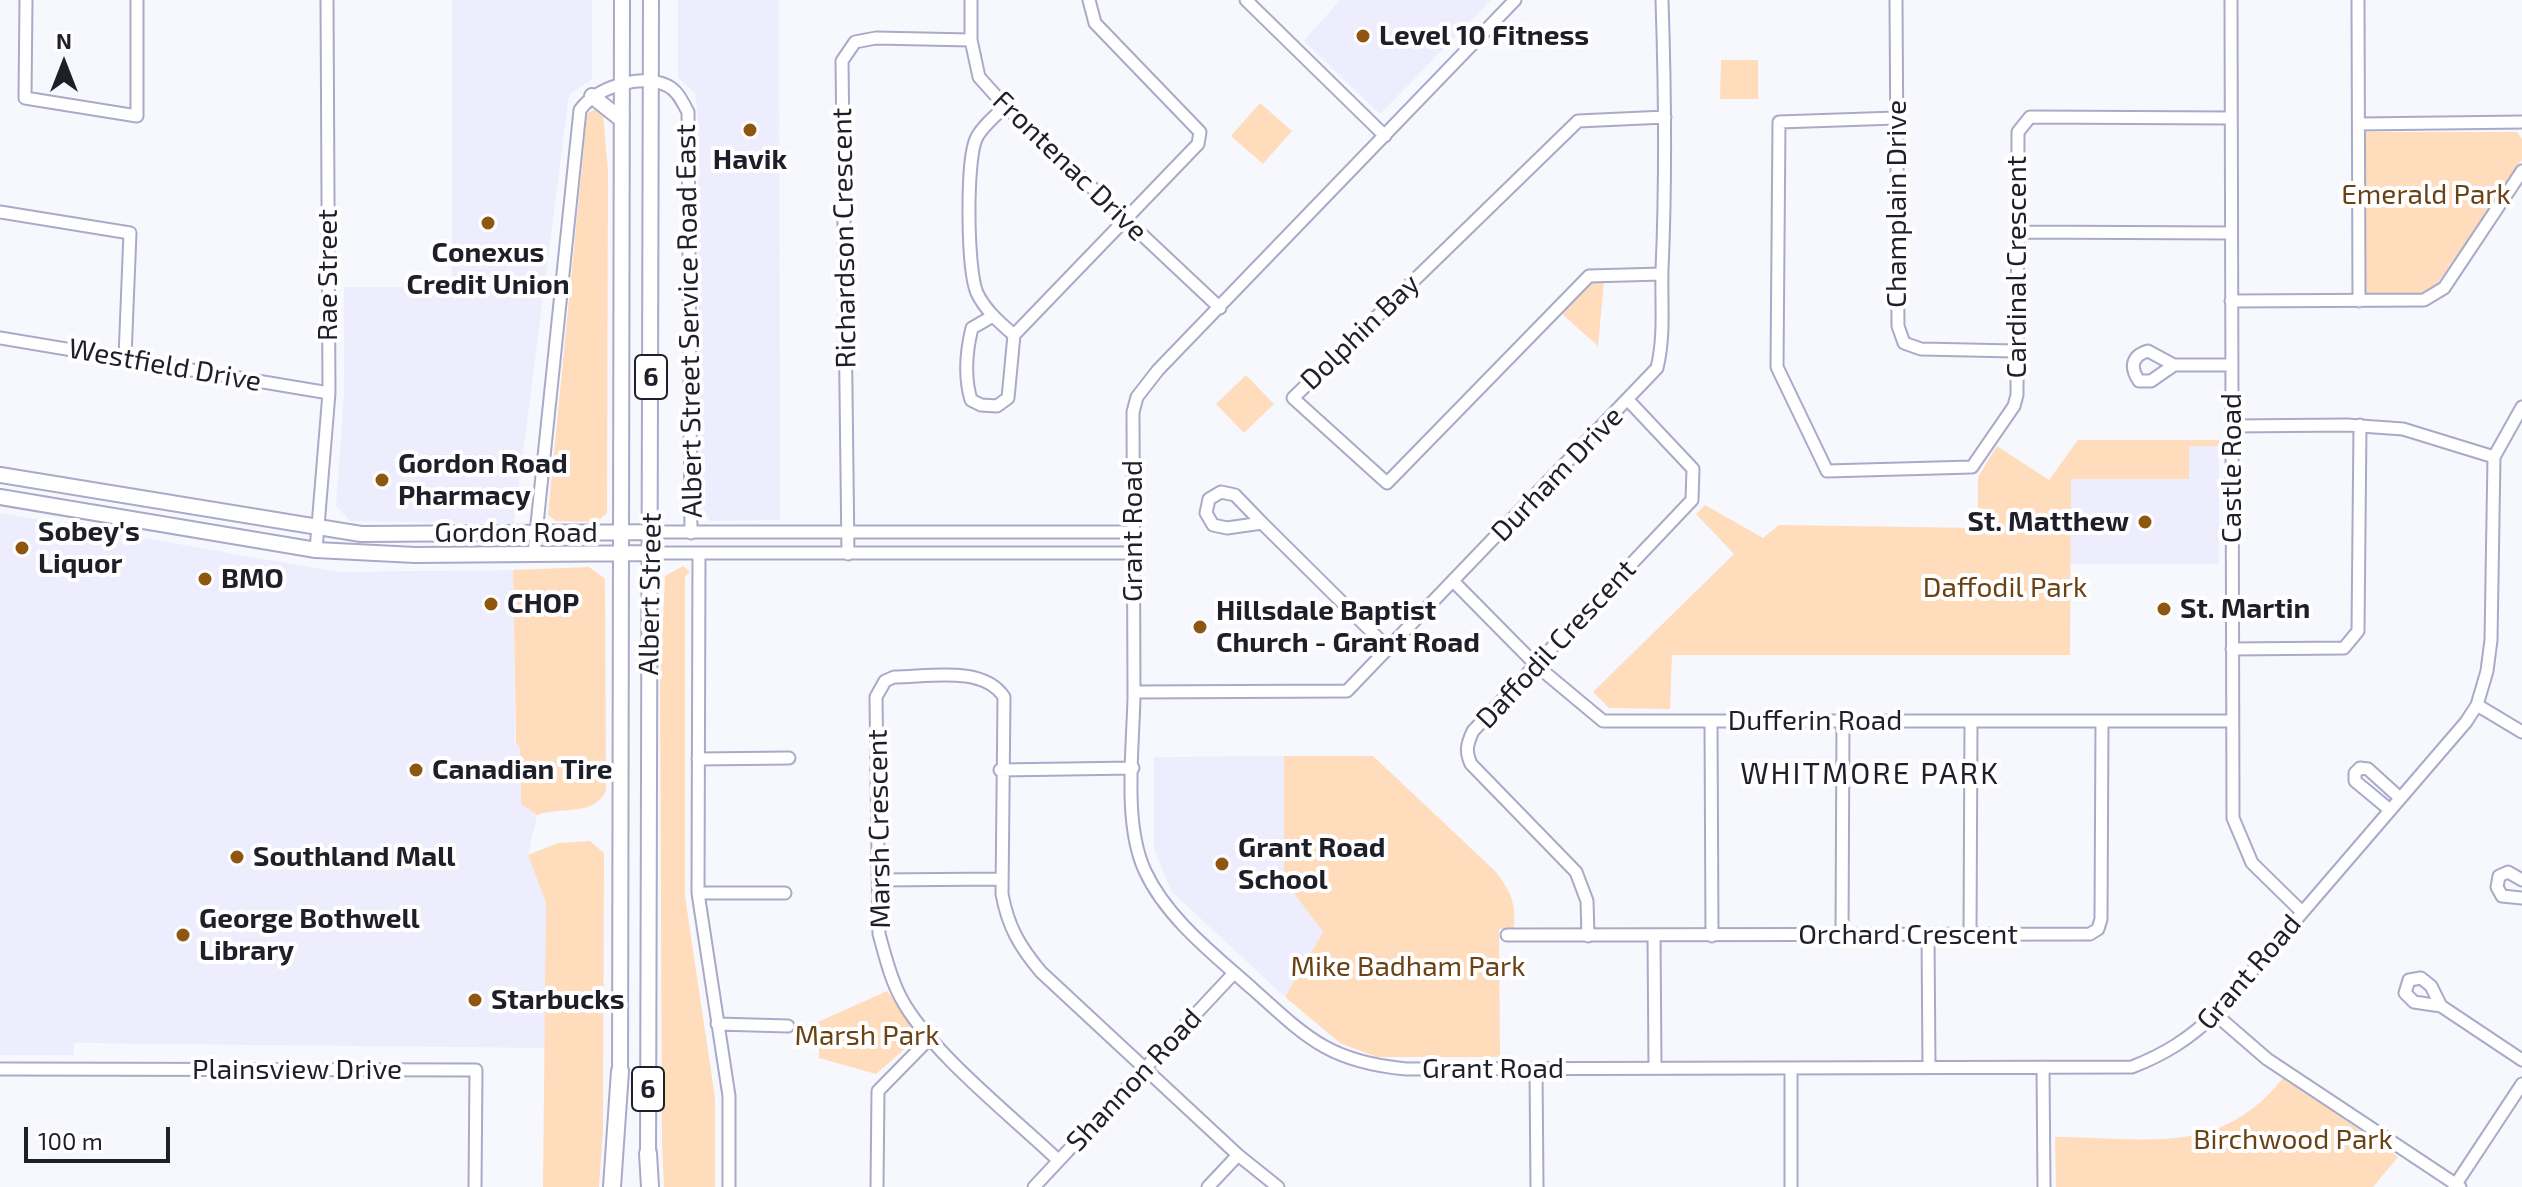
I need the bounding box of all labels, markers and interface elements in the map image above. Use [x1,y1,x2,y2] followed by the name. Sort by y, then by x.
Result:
[1379,19,1589,53] place label: Level 10 Fitness
[24,24,104,104] north arrow
[56,27,72,53] text: N
[1354,27,1372,45] marker: Level 10 Fitness
[986,84,1154,248] street label: Frontenac Drive
[1880,100,1914,308] street label: Champlain Drive
[825,107,863,369] street label: Richardson Crescent
[741,121,759,139] marker: Havik
[669,124,709,518] street label: Albert Street Service Road East
[713,143,787,177] place label: Havik
[2000,156,2034,378] street label: Cardinal Crescent
[2341,178,2511,212] park label: Emerald Park
[311,209,345,341] street label: Rae Street
[479,214,497,232] marker: Conexus Credit Union
[406,236,570,302] place label: Conexus Credit Union
[1294,267,1426,397] street label: Dolphin Bay
[66,332,264,398] street label: Westfield Drive
[635,355,667,399] road number: 6
[2215,393,2249,543] street label: Castle Road
[1484,400,1630,548] street label: Durham Drive
[398,447,568,513] place label: Gordon Road Pharmacy
[1116,460,1150,602] street label: Grant Road
[373,471,391,489] marker: Gordon Road Pharmacy
[1967,505,2129,539] place label: St. Matthew
[632,512,668,676] street label: Albert Street
[2136,513,2154,531] marker: St. Matthew
[38,515,140,581] place label: Sobey's Liquor
[434,516,598,550] street label: Gordon Road
[13,539,31,557] marker: Sobey's Liquor
[1469,553,1643,735] street label: Daffodil Crescent
[221,562,284,596] place label: BMO
[196,570,214,588] marker: BMO
[1923,571,2087,605] park label: Daffodil Park
[507,587,579,621] place label: CHOP
[2180,592,2310,626] place label: St. Martin
[1216,594,1480,660] place label: Hillsdale Baptist Church - Grant Road
[482,595,500,613] marker: CHOP
[2155,600,2173,618] marker: St. Martin
[1191,618,1209,636] marker: Hillsdale Baptist Church - Grant Road
[1728,704,1902,738] street label: Dufferin Road
[860,729,898,929] street label: Marsh Crescent
[432,753,613,787] place label: Canadian Tire
[1740,756,2000,792] district label: WHITMORE PARK
[407,761,425,779] marker: Canadian Tire
[1238,831,1385,897] place label: Grant Road School
[253,840,456,874] place label: Southland Mall
[228,848,246,866] marker: Southland Mall
[1213,855,1231,873] marker: Grant Road School
[199,902,420,968] place label: George Bothwell Library
[2190,907,2308,1037] street label: Grant Road
[1798,918,2018,952] street label: Orchard Crescent
[174,926,192,944] marker: George Bothwell Library
[1290,950,1526,984] park label: Mike Badham Park
[491,983,625,1017] place label: Starbucks
[466,991,484,1009] marker: Starbucks
[1059,1002,1209,1158] street label: Shannon Road
[794,1019,940,1053] park label: Marsh Park
[1422,1052,1564,1086] street label: Grant Road
[192,1053,402,1087] street label: Plainsview Drive
[632,1067,664,1111] road number: 6
[28,1111,174,1161] scale bar
[2193,1123,2393,1157] park label: Birchwood Park
[38,1126,103,1155] text: 100 m

